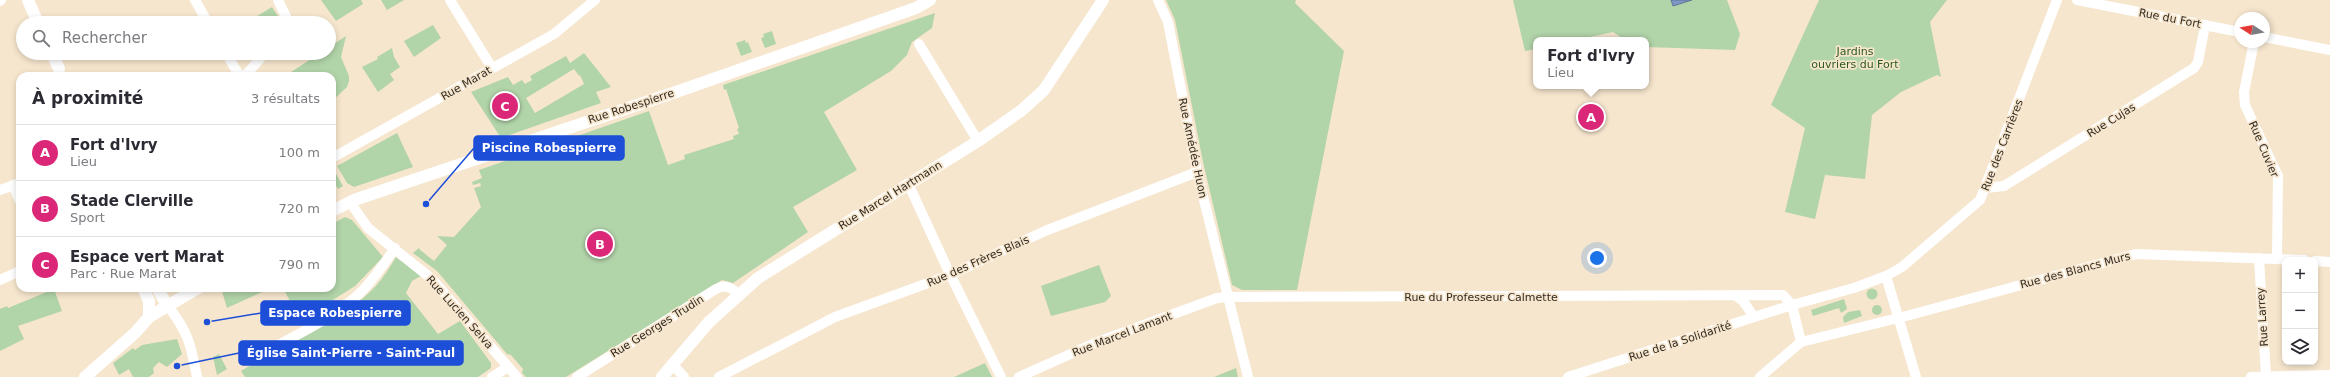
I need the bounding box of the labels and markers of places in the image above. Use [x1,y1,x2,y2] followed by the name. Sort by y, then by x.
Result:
[492,91,518,121] pin: C
[1578,102,1604,132] pin: A
[474,136,624,160] callout: Piscine Robespierre
[587,229,613,259] pin: B
[261,301,410,325] callout: Espace Robespierre
[239,341,463,365] callout: Église Saint-Pierre - Saint-Paul

